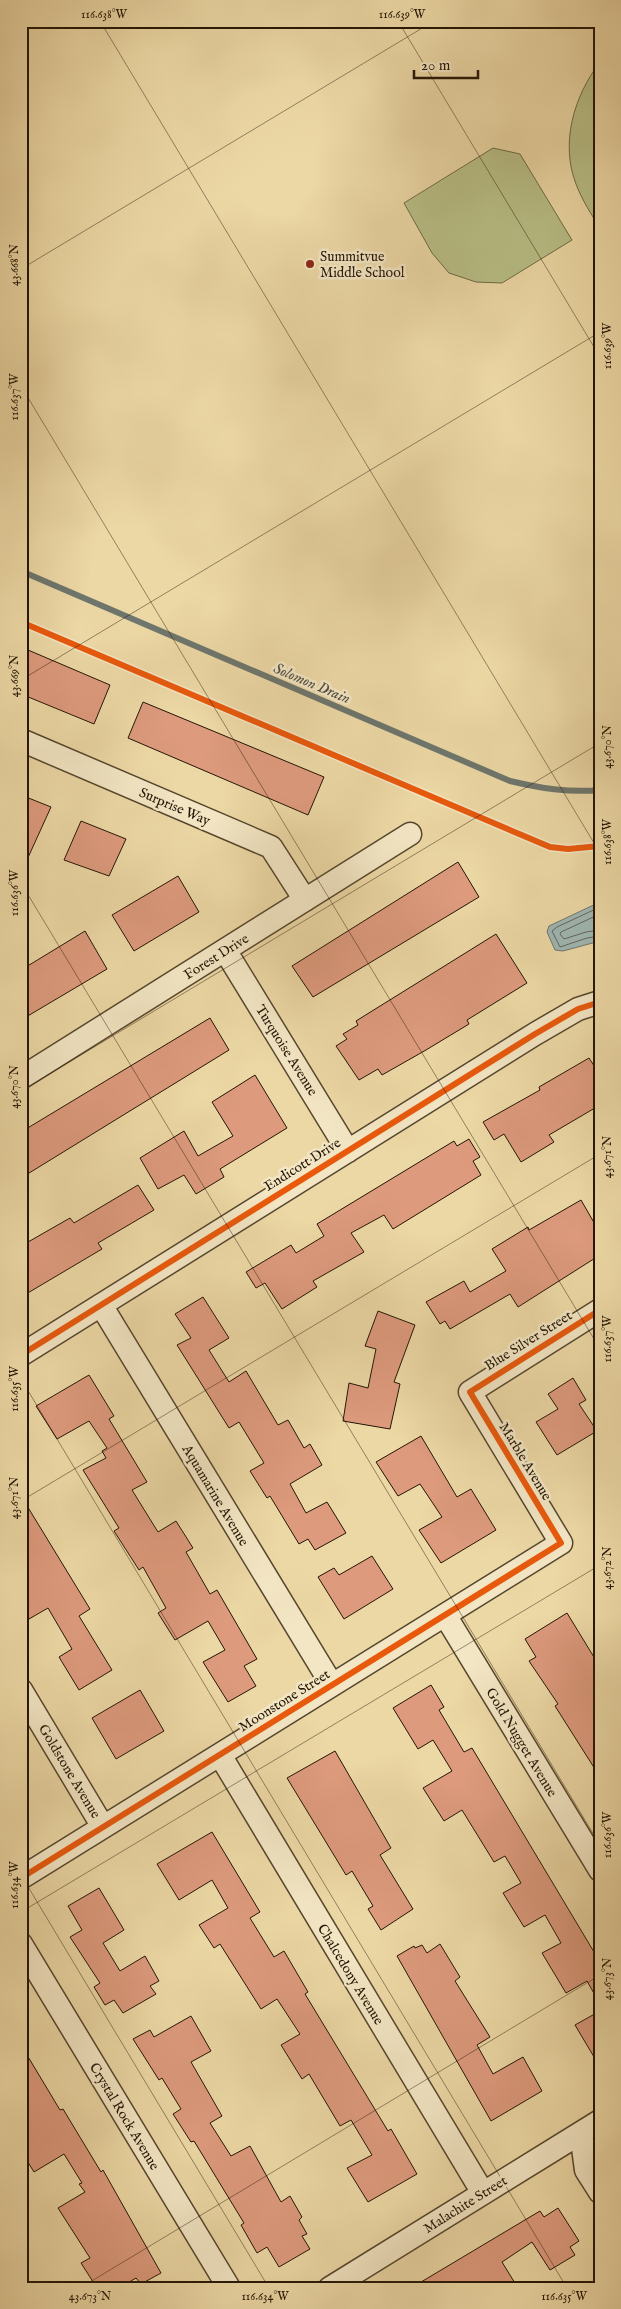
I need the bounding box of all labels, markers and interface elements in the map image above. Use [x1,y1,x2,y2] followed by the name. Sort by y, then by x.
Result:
[81,7,128,22] text: 116.638°W
[379,7,426,22] text: 116.639°W
[414,48,477,80] scale bar
[421,56,451,75] text: 20 m
[7,243,22,286] text: 43.668°N
[320,248,405,282] place label: Summitvue Middle School
[304,258,316,270] marker: Summitvue Middle School
[600,322,615,369] text: 116.639°W
[7,373,22,420] text: 116.637°W
[7,654,22,697] text: 43.669°N
[270,659,353,708] water label: Solomon Drain
[600,725,615,769] text: 43.670°N
[136,784,213,830] street label: Surprise Way
[600,818,615,865] text: 116.638°W
[7,869,22,916] text: 116.636°W
[181,930,253,984] street label: Forest Drive
[251,1002,322,1100] street label: Turquoise Avenue
[7,1065,22,1109] text: 43.670°N
[261,1134,345,1196] street label: Endicott Drive
[600,1135,615,1178] text: 43.671°N
[481,1307,576,1375] street label: Blue Silver Street
[600,1315,615,1362] text: 116.637°W
[7,1366,22,1412] text: 116.635°W
[495,1419,556,1504] street label: Marble Avenue
[177,1441,253,1550] street label: Aquamarine Avenue
[7,1476,22,1519] text: 43.671°N
[600,1546,615,1590] text: 43.672°N
[235,1665,334,1736] street label: Moonstone Street
[481,1685,561,1801] street label: Gold Nugget Avenue
[34,1721,105,1822] street label: Goldstone Avenue
[600,1811,615,1858] text: 116.636°W
[7,1861,22,1909] text: 116.634°W
[313,1921,388,2029] street label: Chalcedony Avenue
[600,1957,615,2000] text: 43.673°N
[85,2060,164,2174] street label: Crystal Rock Avenue
[420,2172,511,2238] street label: Malachite Street
[69,2289,112,2304] text: 43.673°N
[241,2289,289,2304] text: 116.634°W
[541,2289,587,2304] text: 116.635°W

